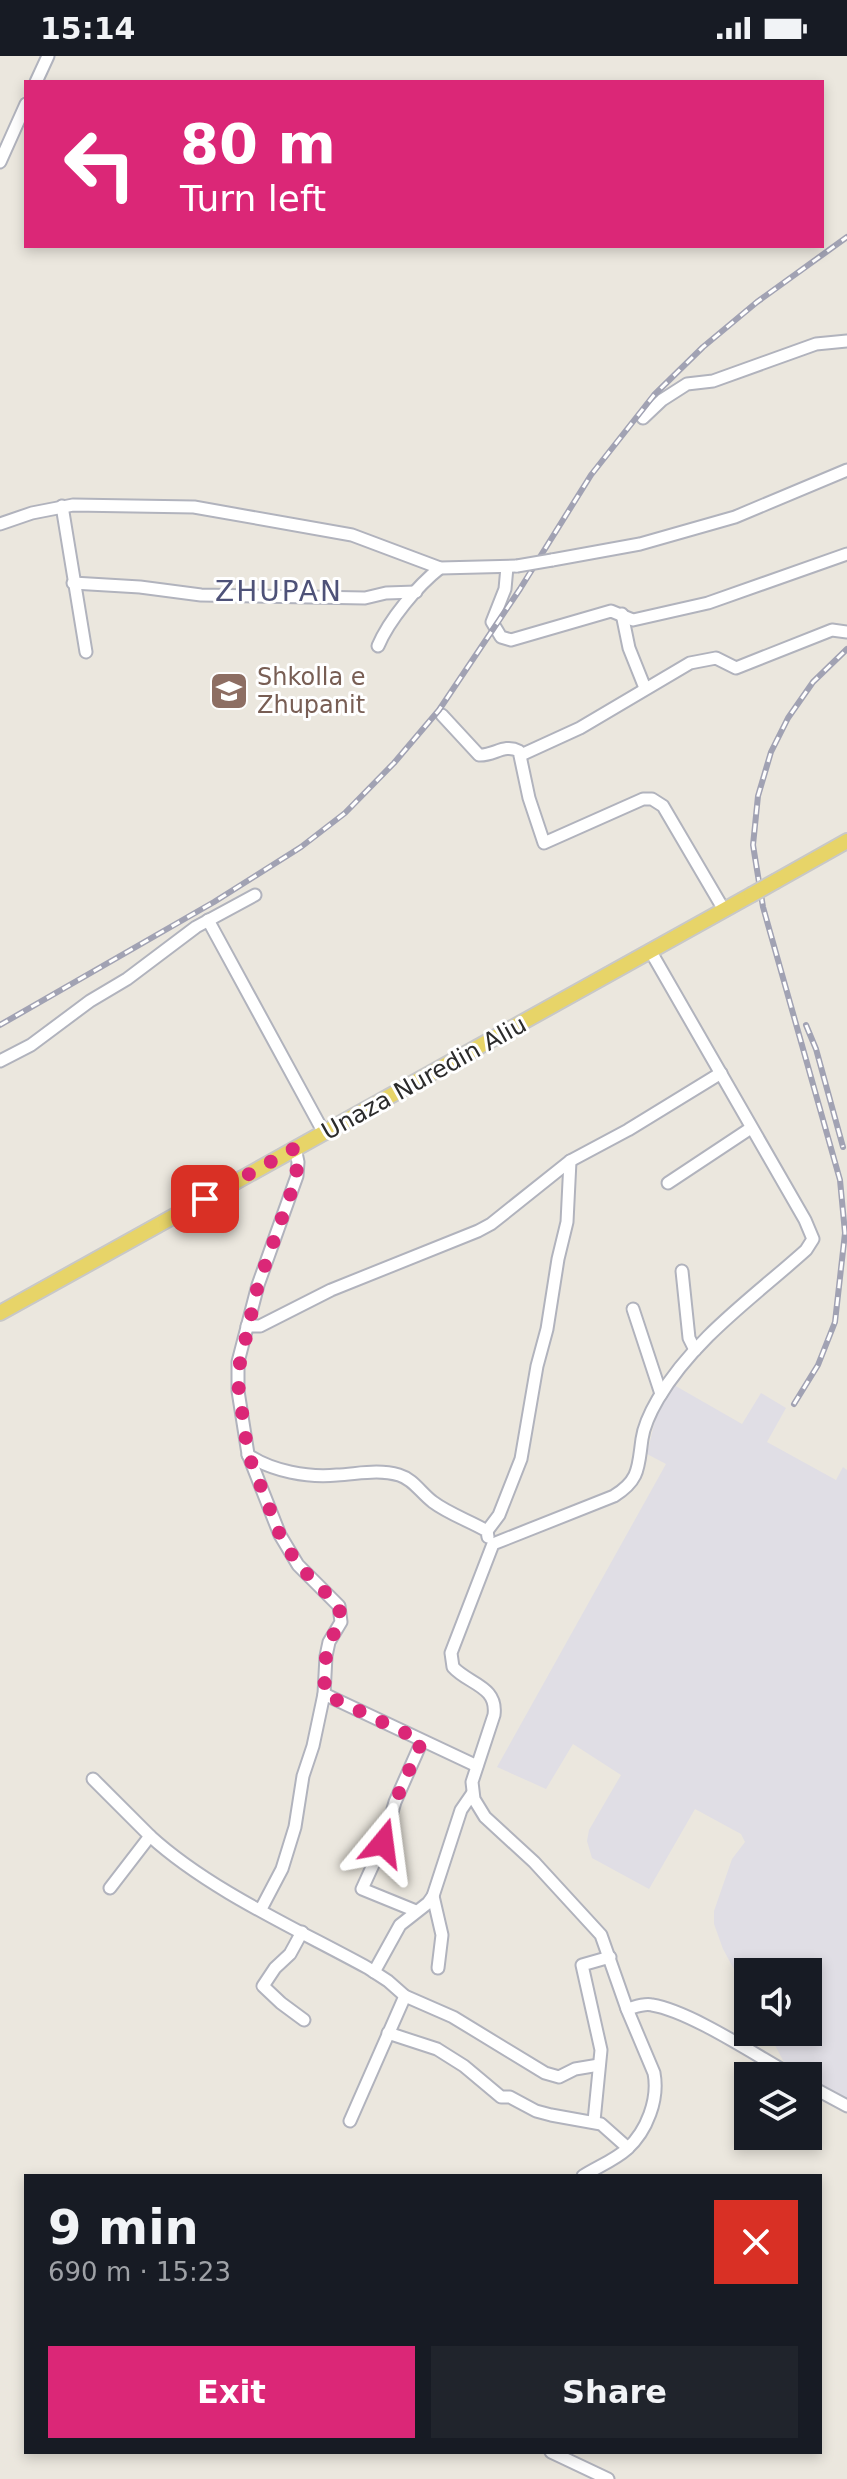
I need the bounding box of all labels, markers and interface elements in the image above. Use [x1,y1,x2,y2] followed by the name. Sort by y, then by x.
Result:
[40,11,136,46] text: 15:14
[180,111,336,176] text: 80 m
[48,112,152,216] icon: left
[180,178,326,219] text: Turn left
[215,575,343,608] district label: ZHUPAN
[257,663,366,719] place label: Shkolla e Zhupanit
[208,670,250,712] school or university icon: Shkolla e Zhupanit
[317,1010,531,1146] street label: Unaza Nuredin Aliu
[171,1165,239,1233] pin
[183,1177,227,1221] icon: arrive
[341,1801,425,1885] position arrow
[734,1958,822,2150] map controls
[734,1958,822,2046] button: sound
[734,2062,822,2150] button: layers
[48,2199,199,2255] text: 9 min
[714,2200,798,2284] button: close
[48,2257,231,2287] text: 690 m · 15:23
[48,2346,415,2438] button: Exit
[431,2346,798,2438] button: Share

